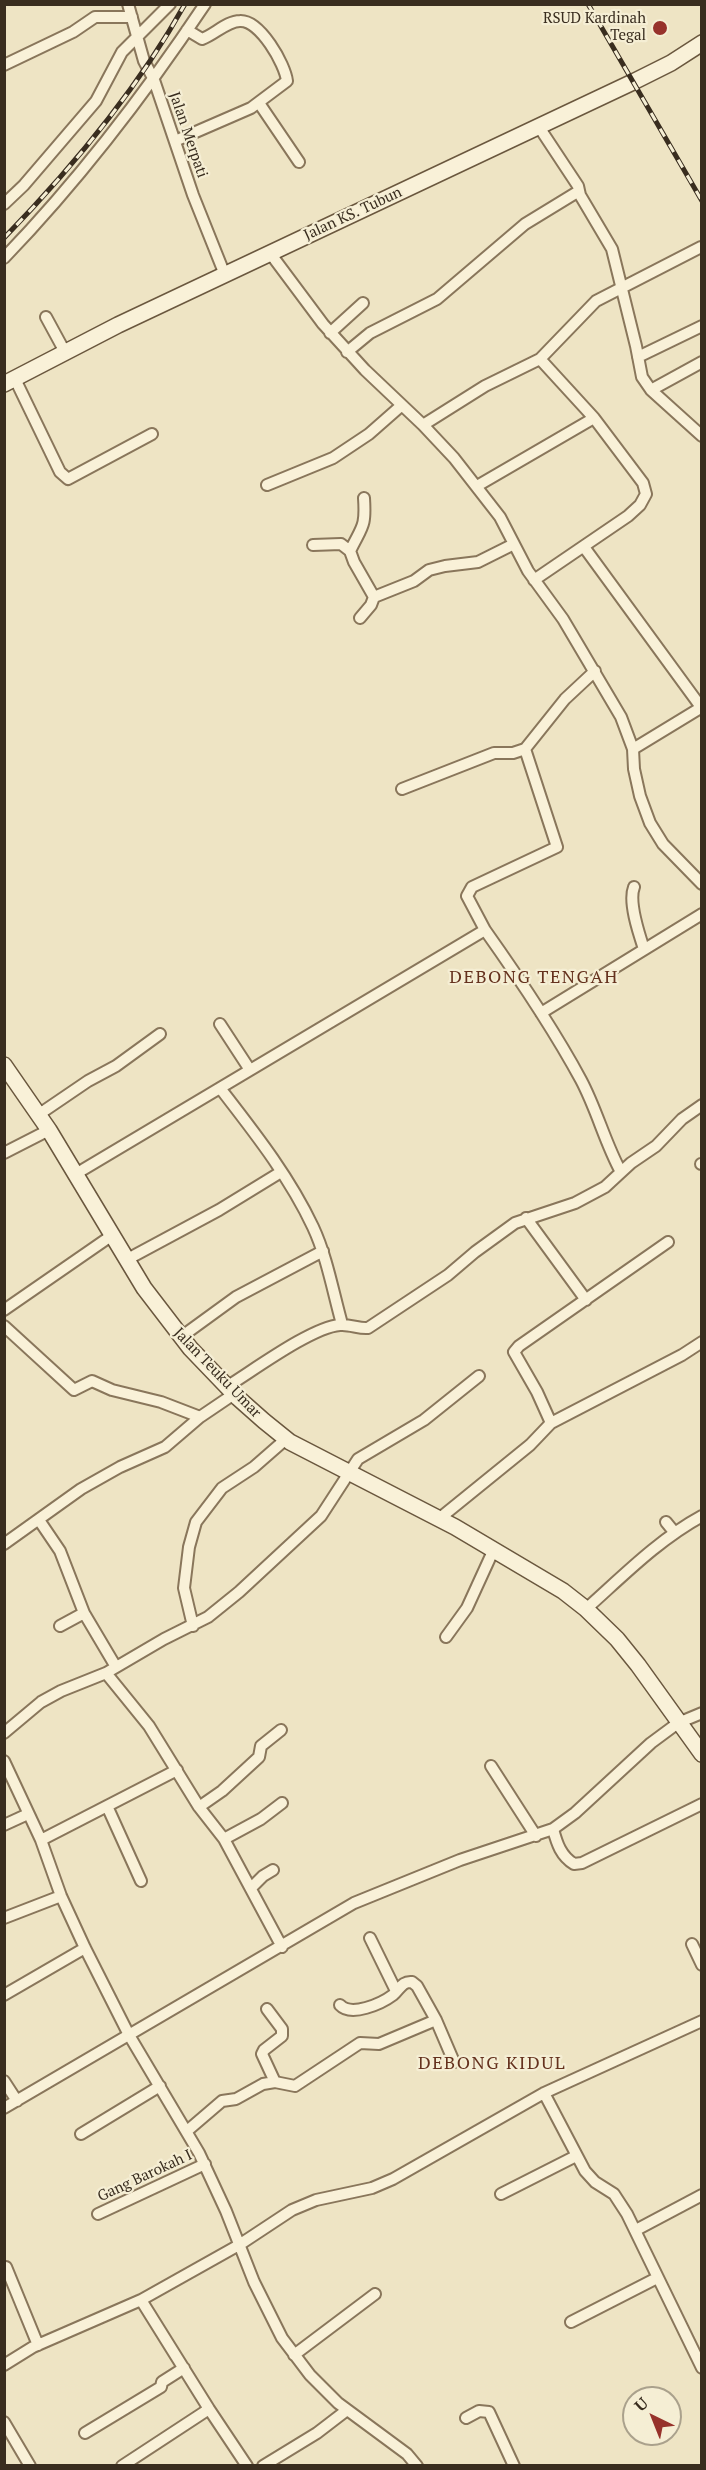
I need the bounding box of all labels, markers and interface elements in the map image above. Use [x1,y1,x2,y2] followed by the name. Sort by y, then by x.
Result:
[543,10,646,45] place label: RSUD Kardinah Tegal
[651,19,669,37] marker: RSUD Kardinah Tegal
[165,90,211,180] street label: Jalan Merpati
[301,183,405,245] street label: Jalan KS. Tubun
[449,967,619,989] district label: DEBONG TENGAH
[169,1324,265,1422] street label: Jalan Teuku Umar
[418,2053,566,2075] district label: DEBONG KIDUL
[95,2146,195,2206] street label: Gang Barokah I
[622,2386,682,2446] north arrow
[629,2392,653,2416] text: U

